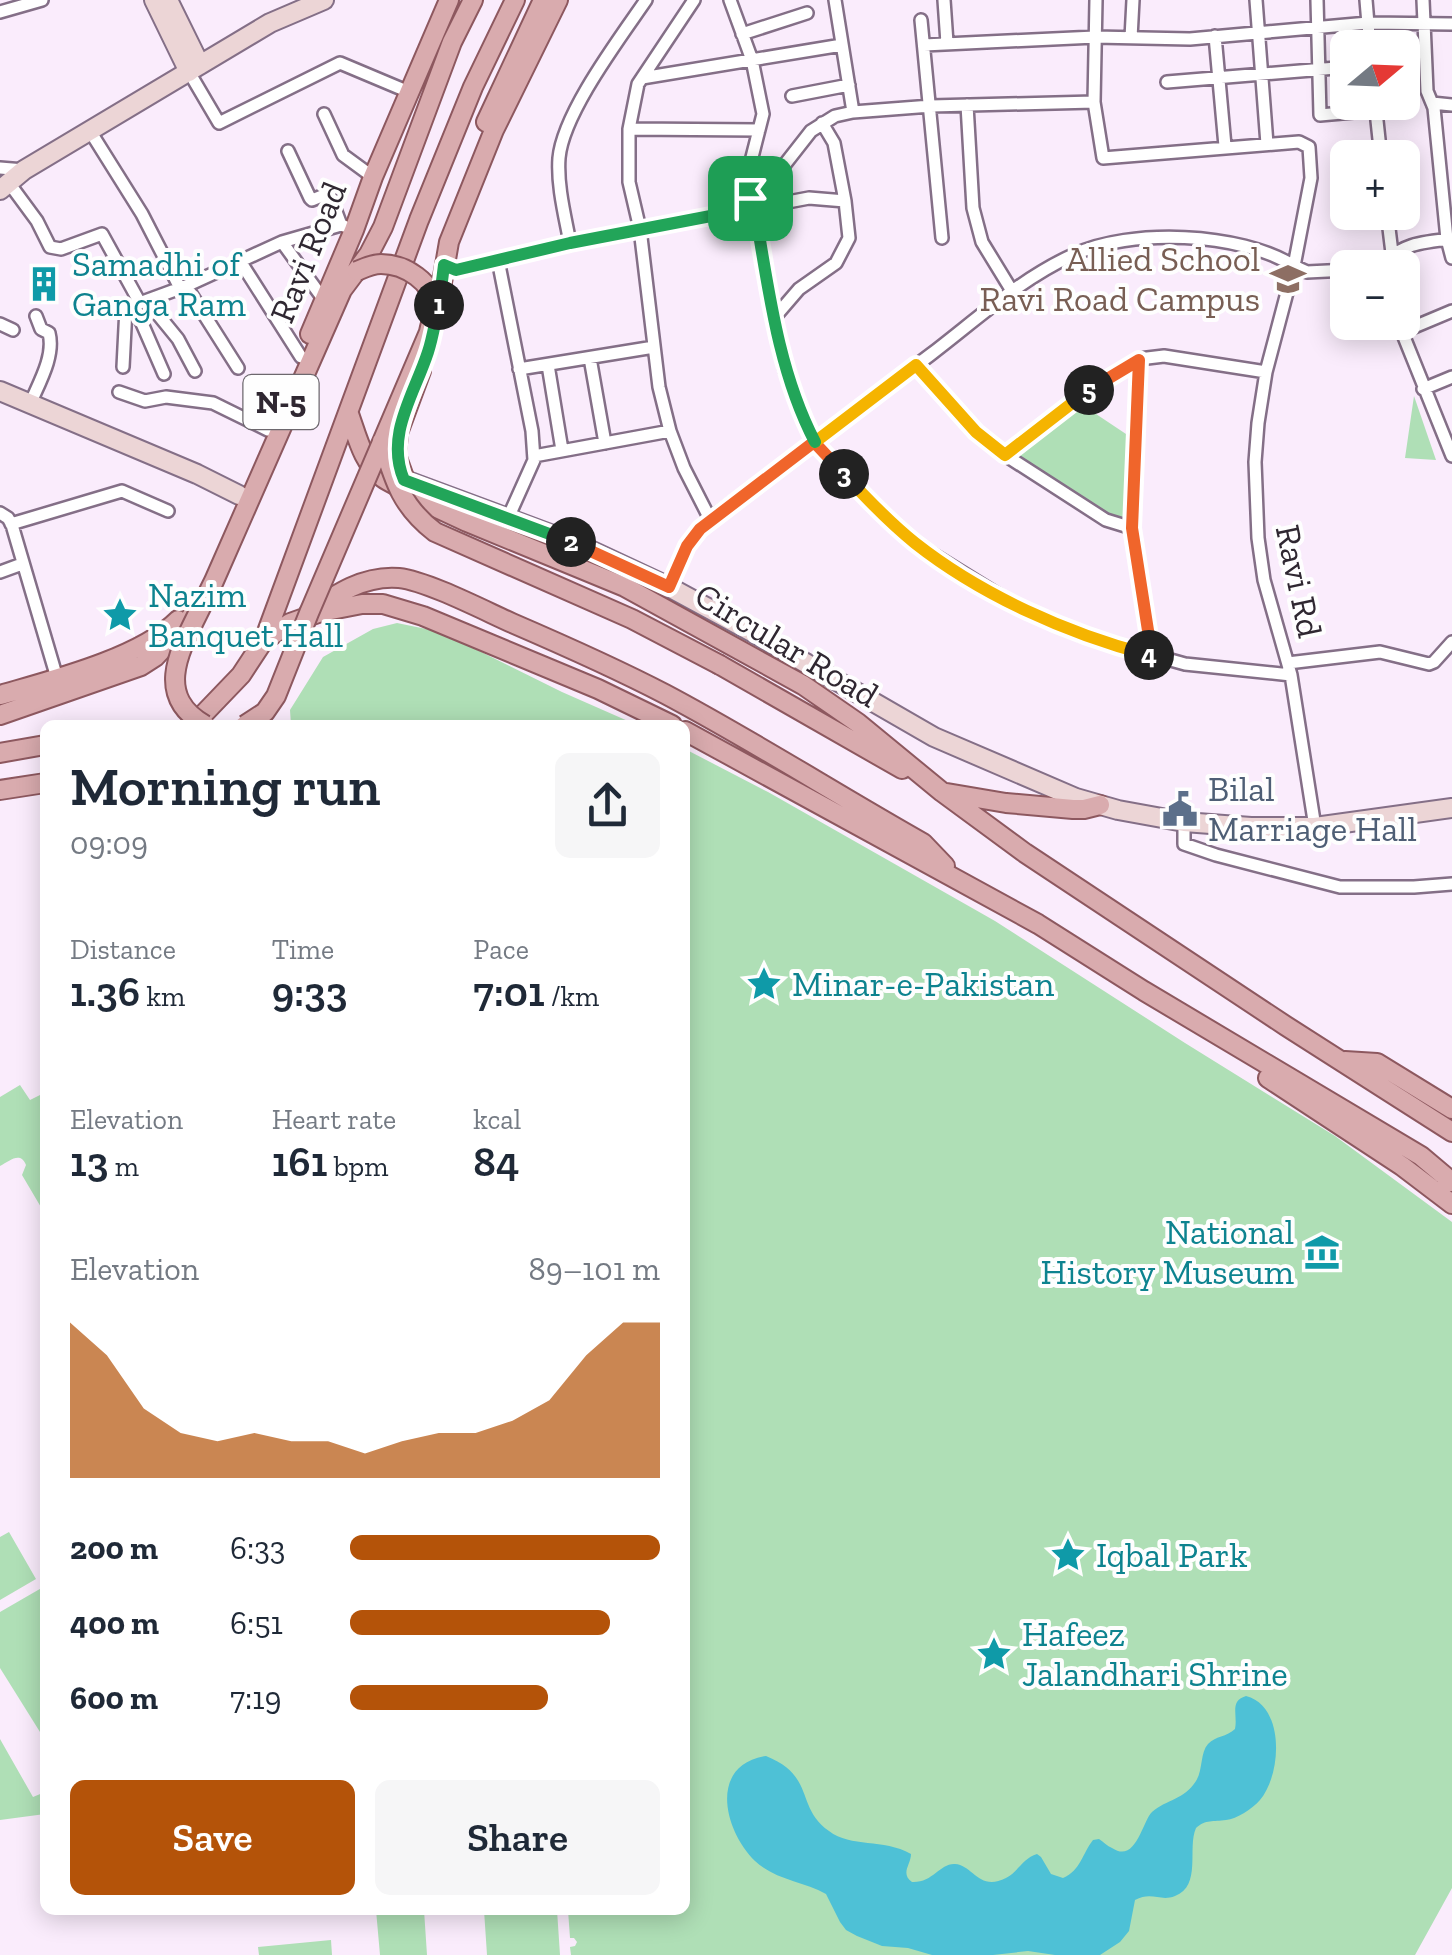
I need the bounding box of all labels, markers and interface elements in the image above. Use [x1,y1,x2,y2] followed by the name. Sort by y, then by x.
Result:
[1330,30,1420,120] north arrow
[1330,30,1420,340] map controls
[1330,140,1420,230] button: +
[708,156,793,241] pin
[723,171,778,226] icon: arrive
[261,175,355,329] street label: Ravi Road
[980,238,1260,320] place label: Allied School Ravi Road Campus
[72,243,246,325] place label: Samadhi of Ganga Ram
[1330,250,1420,340] button: −
[1269,260,1307,298] school or university icon: Allied School Ravi Road Campus
[25,265,63,303] building icon: Samadhi of Ganga Ram
[414,280,464,330] pin: 1
[433,288,445,321] text: 1
[1064,365,1114,415] pin: 5
[1082,373,1096,406] text: 5
[244,375,318,429] road number: N-5
[819,449,869,499] pin: 3
[837,457,851,490] text: 3
[546,517,596,567] pin: 2
[1267,521,1331,641] street label: Ravi Rd
[563,525,579,558] text: 2
[148,574,343,656] place label: Nazim Banquet Hall
[688,574,886,716] street label: Circular Road
[101,596,139,634] place icon: Nazim Banquet Hall
[1124,630,1174,680] pin: 4
[1141,638,1157,671] text: 4
[70,753,381,819] text: Morning run
[555,753,660,858] button: share
[1208,768,1417,850] place label: Bilal Marriage Hall
[1161,790,1199,828] public building icon: Bilal Marriage Hall
[70,824,148,862] text: 09:09
[70,933,176,966] text: Distance
[272,933,334,966] text: Time
[473,933,529,966] text: Pace
[792,963,1054,1005] place label: Minar-e-Pakistan
[745,965,783,1003] place icon: Minar-e-Pakistan
[70,966,140,1017] text: 1.36
[272,966,347,1017] text: 9:33
[473,966,545,1017] text: 7:01
[140,980,185,1013] text: km
[545,980,599,1013] text: /km
[70,1103,183,1136] text: Elevation
[272,1103,396,1136] text: Heart rate
[473,1103,521,1136] text: kcal
[70,1136,108,1187] text: 13
[272,1136,327,1187] text: 161
[473,1136,519,1187] text: 84
[108,1150,139,1183] text: m
[327,1150,388,1183] text: bpm
[1040,1211,1294,1293] place label: National History Museum
[1303,1233,1341,1271] museum icon: National History Museum
[70,1250,199,1288] text: Elevation
[529,1250,660,1288] text: 89–101 m
[70,1529,158,1567] text: 200 m
[230,1529,285,1567] text: 6:33
[1096,1534,1248,1576] place label: Iqbal Park
[1049,1536,1087,1574] place icon: Iqbal Park
[70,1604,159,1642] text: 400 m
[230,1604,283,1642] text: 6:51
[1022,1613,1288,1695] place label: Hafeez Jalandhari Shrine
[975,1635,1013,1673] place icon: Hafeez Jalandhari Shrine
[70,1679,158,1717] text: 600 m
[230,1679,282,1717] text: 7:19
[70,1780,355,1895] button: Save
[375,1780,660,1895] button: Share

